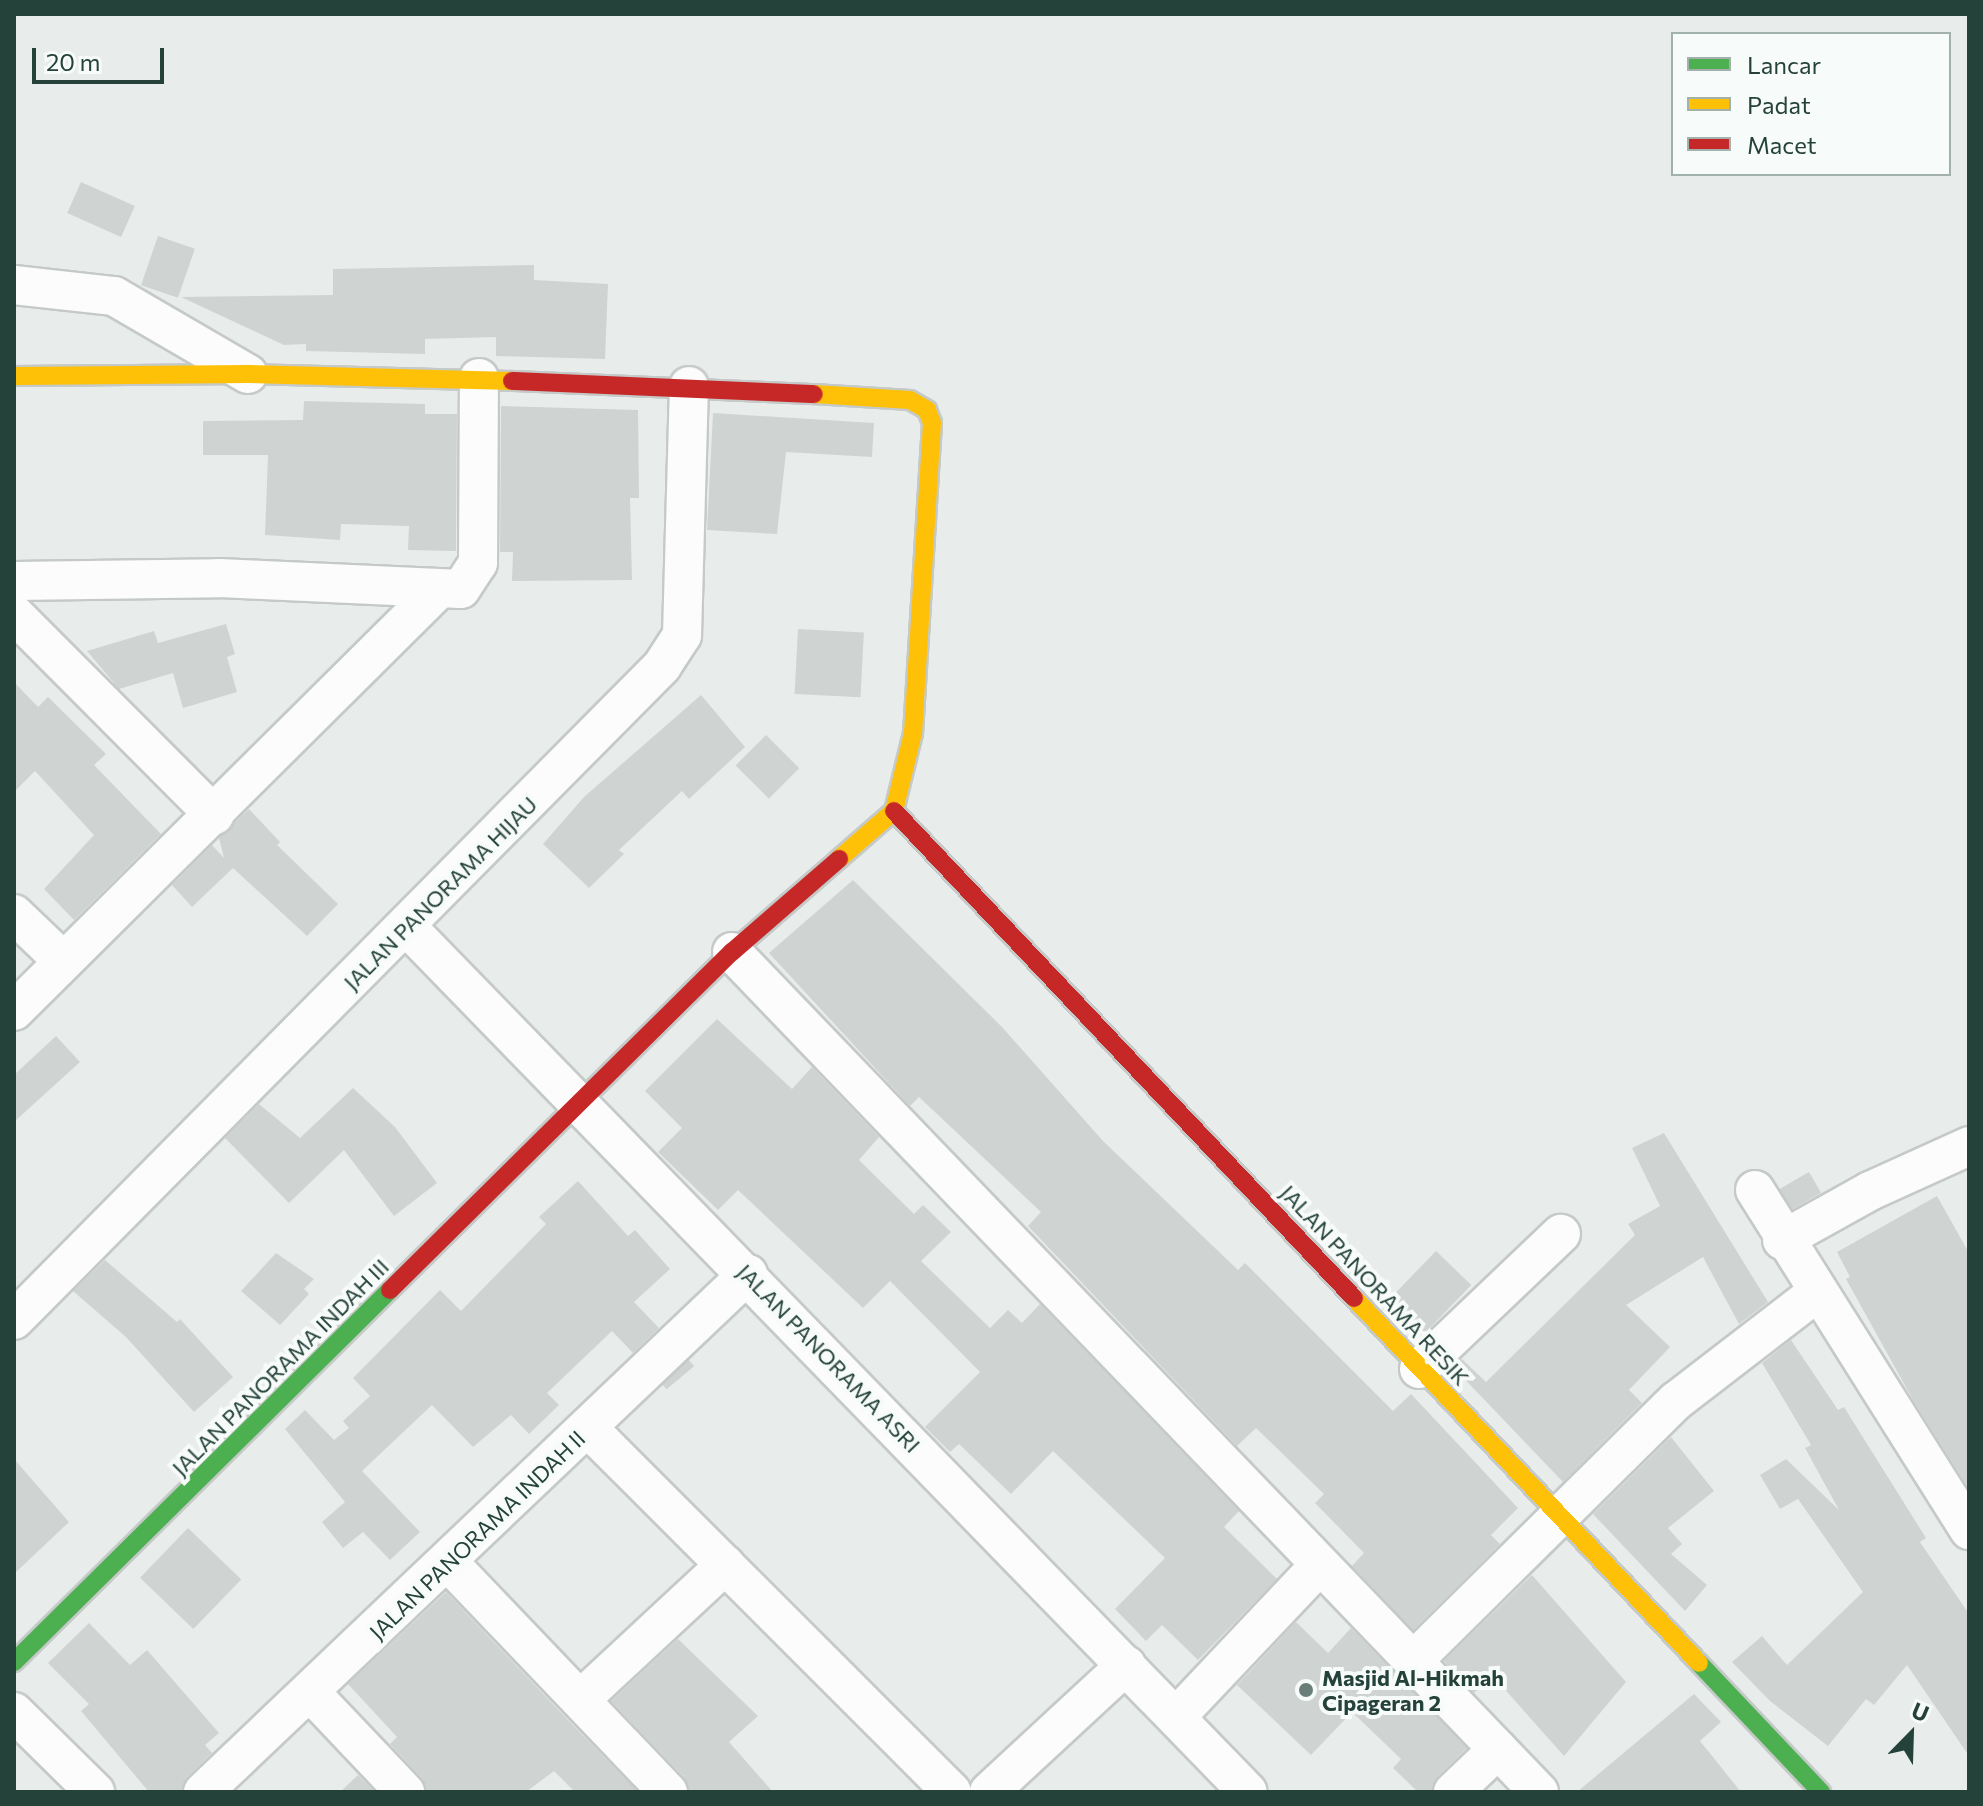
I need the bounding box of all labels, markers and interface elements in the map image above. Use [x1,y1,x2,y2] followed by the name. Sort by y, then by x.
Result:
[36,32,168,82] scale bar
[1671,32,1951,176] legend
[46,47,100,76] text: 20 m
[1747,50,1821,79] text: Lancar
[1747,90,1811,119] text: Padat
[1747,130,1817,159] text: Macet
[338,791,542,995] street label: JALAN PANORAMA HIJAU
[1275,1179,1475,1391] street label: JALAN PANORAMA RESIK
[166,1253,394,1481] street label: JALAN PANORAMA INDAH III
[732,1258,926,1458] street label: JALAN PANORAMA ASRI
[364,1425,590,1645] street label: JALAN PANORAMA INDAH II
[1322,1664,1504,1716] place label: Masjid Al-Hikmah Cipageran 2
[1297,1681,1315,1699] marker: Masjid Al-Hikmah Cipageran 2
[1871,1694,1951,1774] north arrow
[1908,1696,1933,1727] text: U

